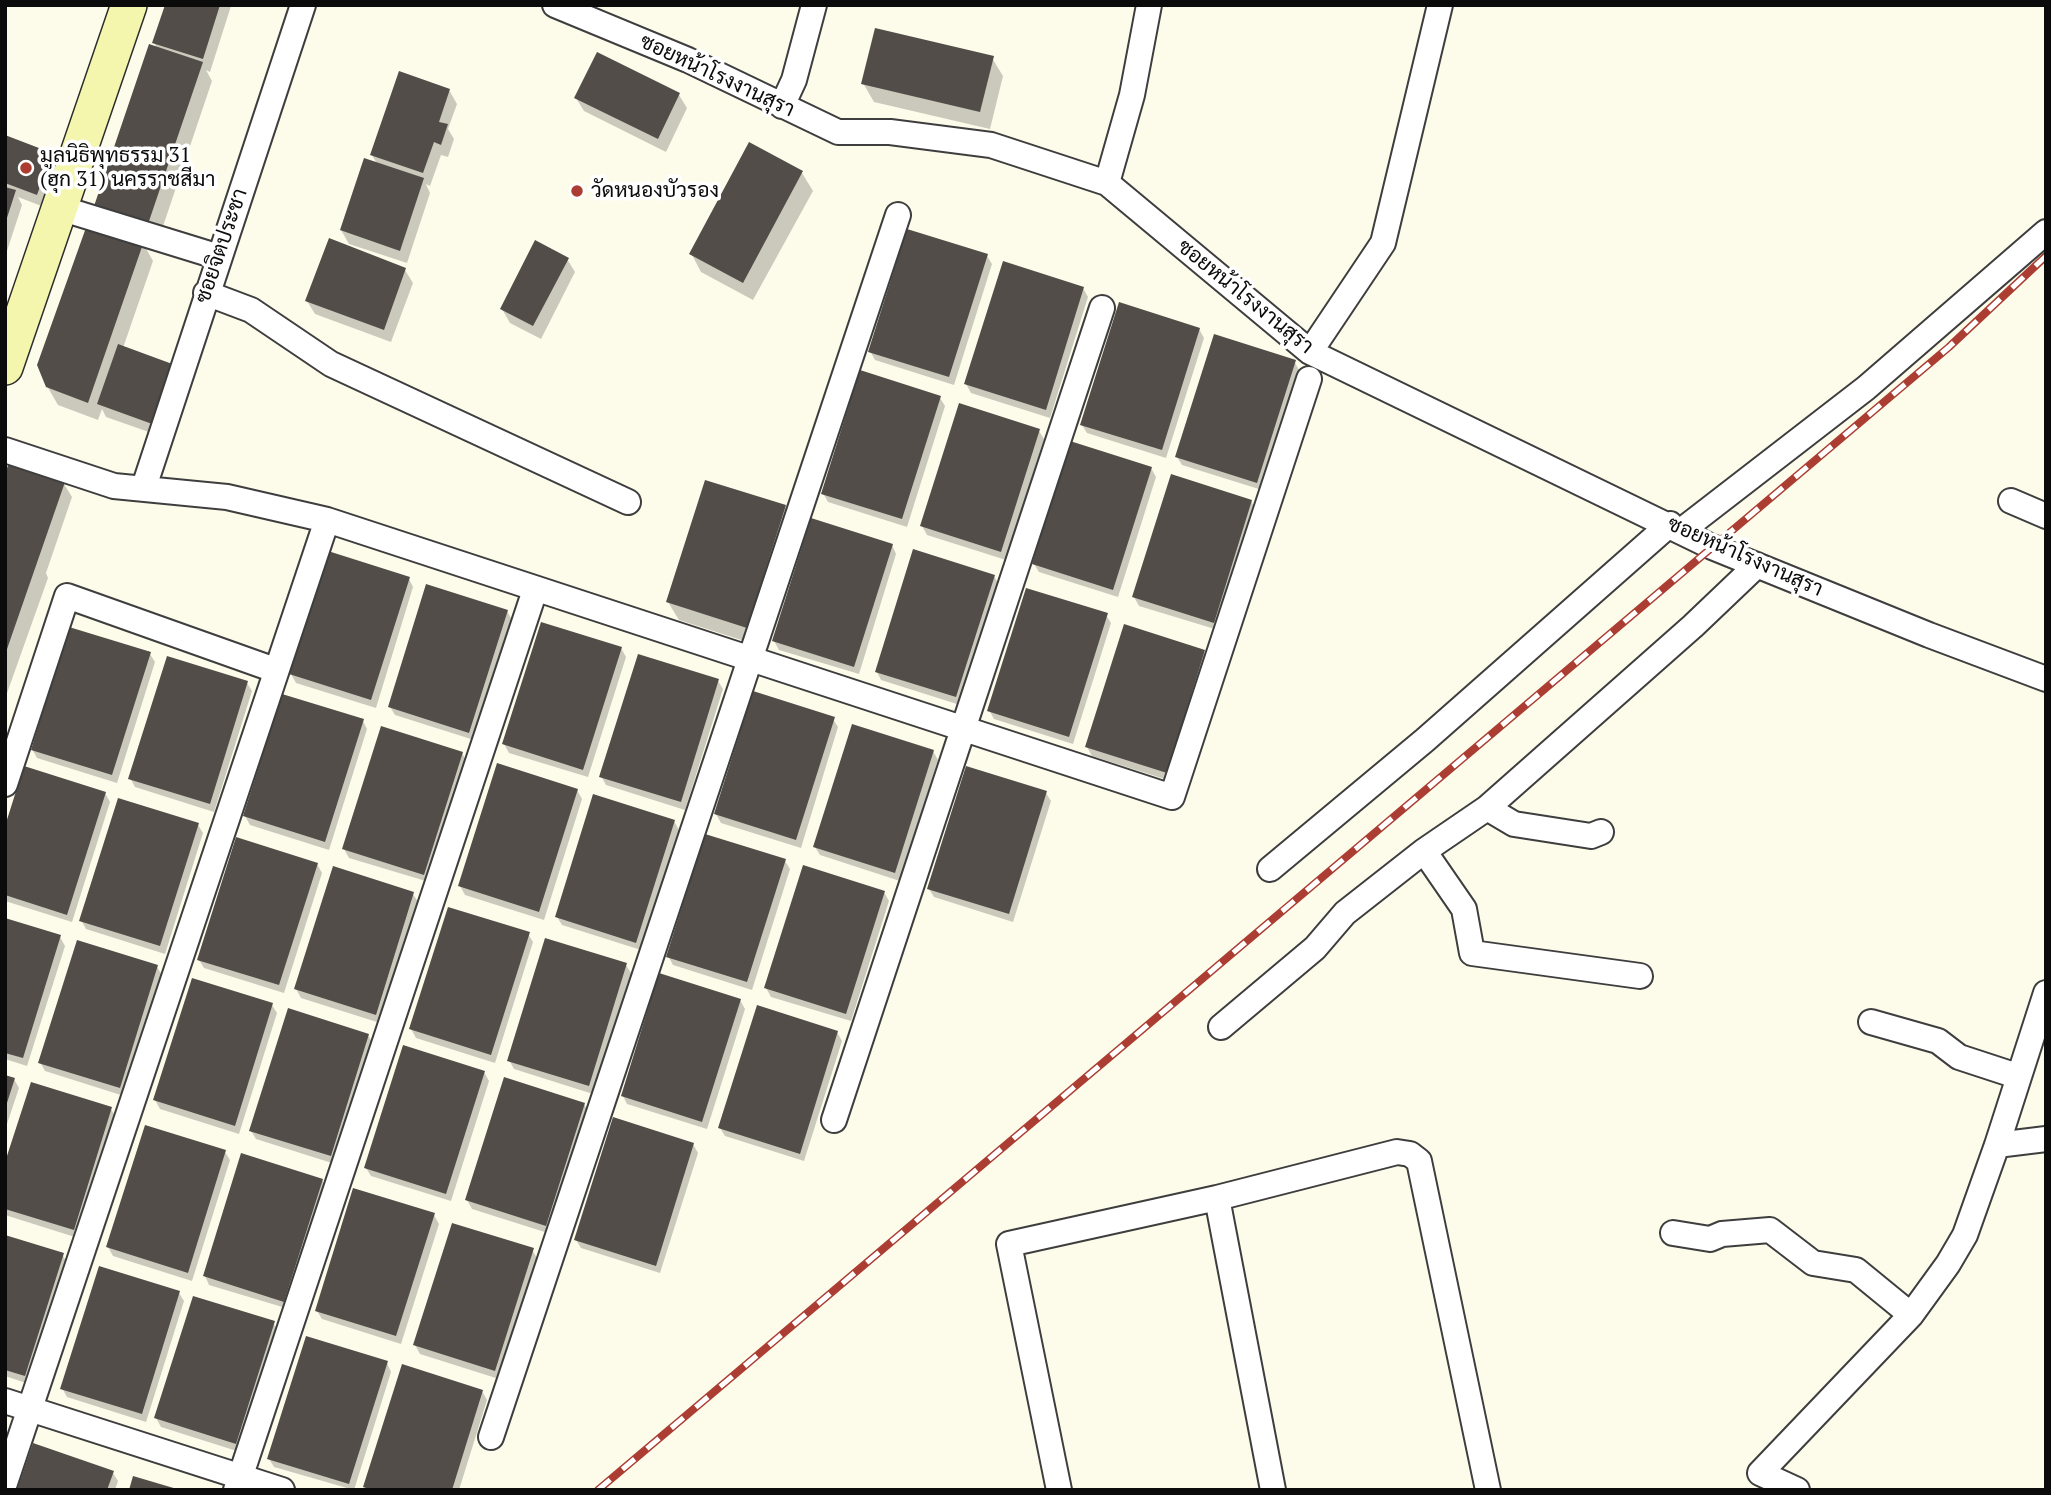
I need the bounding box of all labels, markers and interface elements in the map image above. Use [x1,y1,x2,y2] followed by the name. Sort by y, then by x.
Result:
[636,29,798,123] street label: ซอยหน้าโรงงานสุรา
[40,143,215,193] place label: มูลนิธิพุทธรรม 31 (ฮุก 31) นครราชสีมา
[18,160,34,176] marker: มูลนิธิพุทธรรม 31 (ฮุก 31) นครราชสีมา
[591,178,719,204] place label: วัดหนองบัวรอง
[569,183,585,199] marker: วัดหนองบัวรอง
[191,185,253,307] street label: ซอยจิตประชา
[1172,235,1318,359] street label: ซอยหน้าโรงงานสุรา
[1663,511,1827,603] street label: ซอยหน้าโรงงานสุรา

